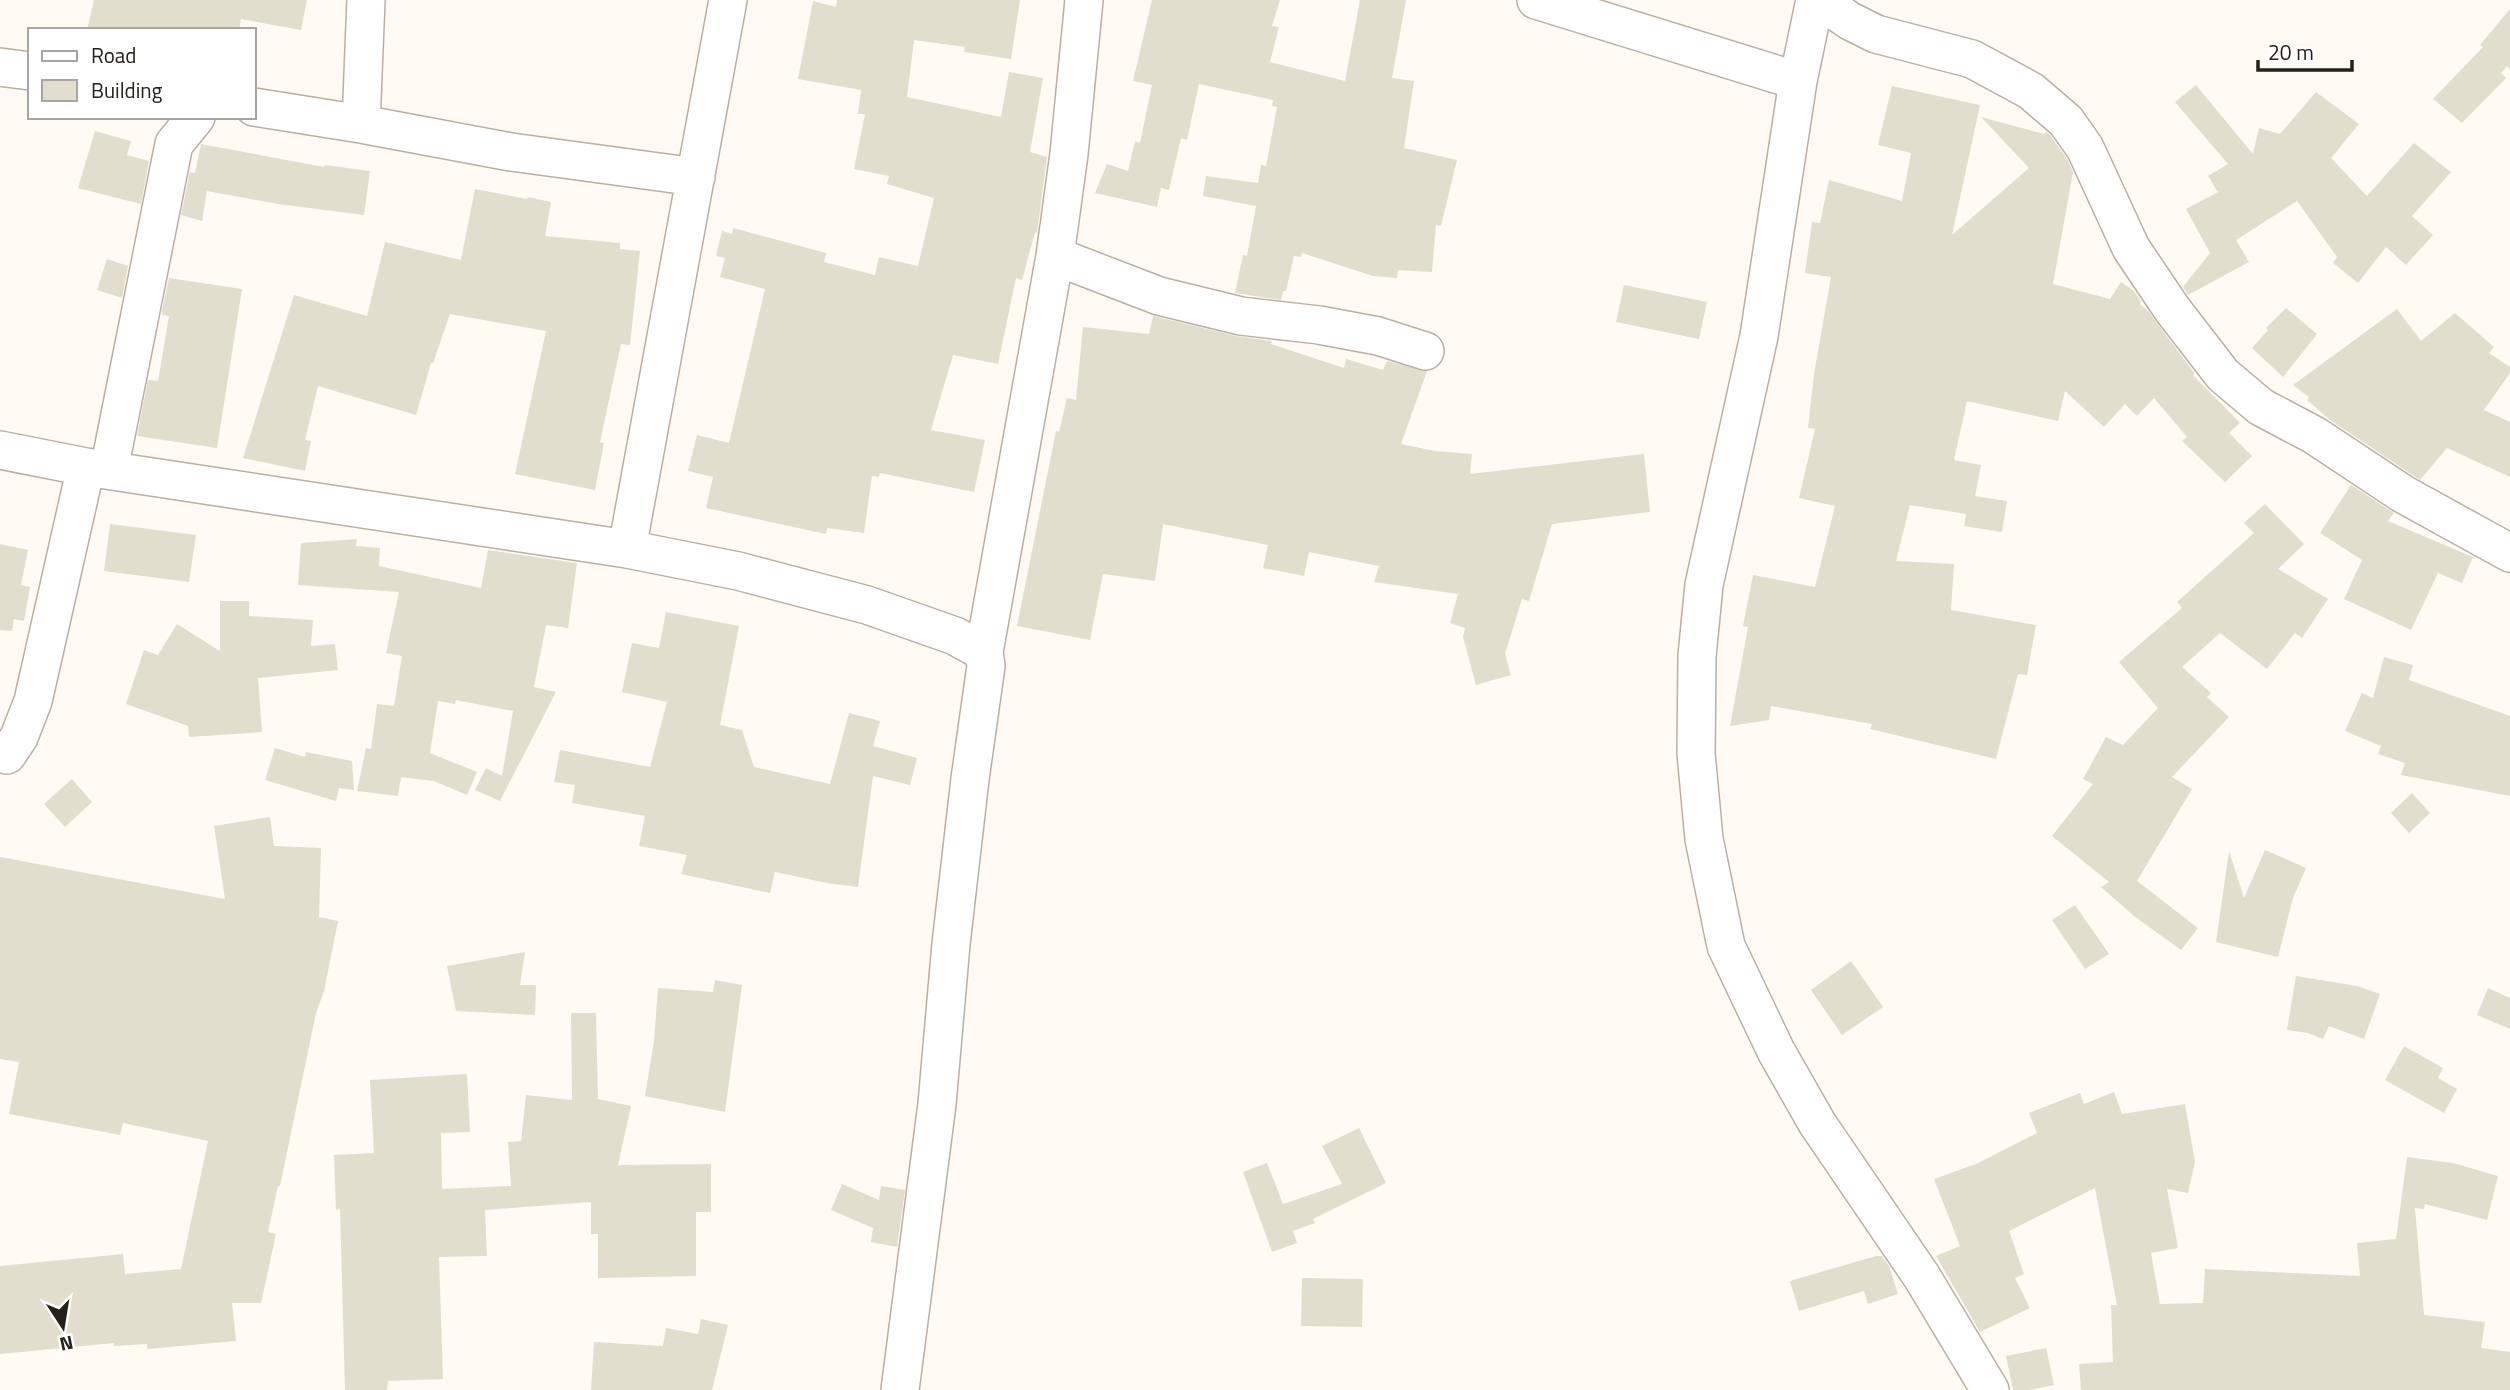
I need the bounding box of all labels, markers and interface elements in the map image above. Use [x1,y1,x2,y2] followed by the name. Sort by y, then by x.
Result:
[28,28,256,119] legend
[2258,28,2352,72] scale bar
[2268,36,2314,68] text: 20 m
[91,39,136,71] text: Road
[91,74,163,106] text: Building
[28,1292,98,1362] north arrow
[57,1329,76,1360] text: N

